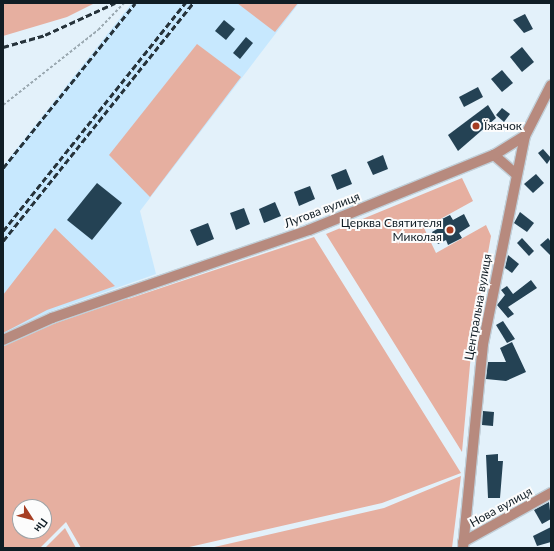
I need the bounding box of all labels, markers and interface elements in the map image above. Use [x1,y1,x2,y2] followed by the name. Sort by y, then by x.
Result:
[484,119,522,133] place label: Їжачок
[471,121,481,131] marker: Їжачок
[282,189,362,231] street label: Лугова вулиця
[341,216,442,244] place label: Церква Святителя Миколая
[445,225,455,235] marker: Церква Святителя Миколая
[462,253,494,361] street label: Центральна вулиця
[467,484,535,530] street label: Нова вулиця
[12,499,52,539] north arrow
[32,516,51,535] text: Пн

